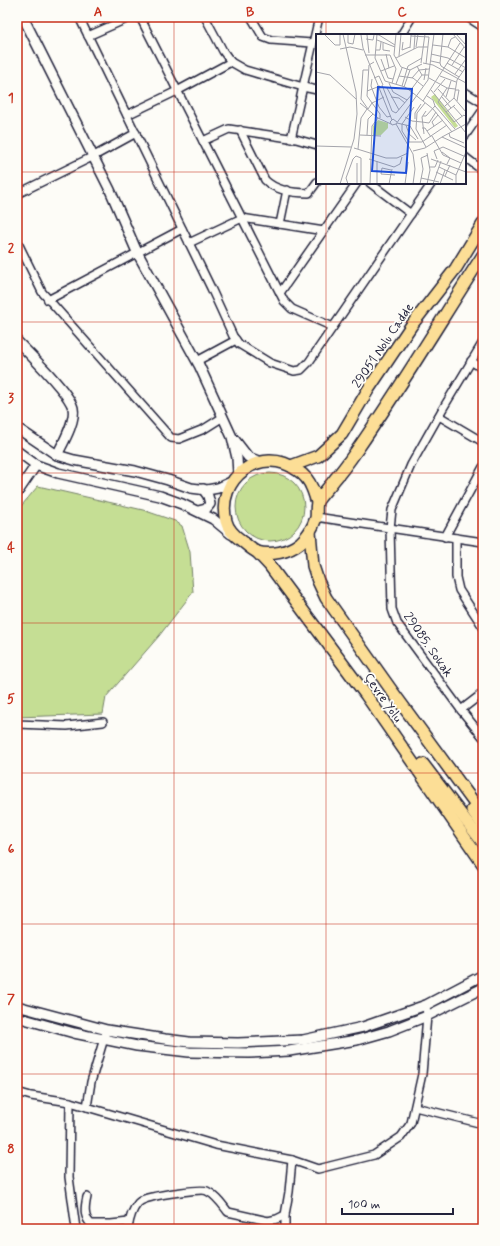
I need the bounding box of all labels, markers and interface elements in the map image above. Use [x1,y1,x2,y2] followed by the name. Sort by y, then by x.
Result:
[94,4,102,21] text: A
[246,4,255,21] text: B
[397,4,407,21] text: C
[316,34,466,184] inset map
[8,90,14,107] text: 1
[8,240,15,257] text: 2
[349,300,418,392] street label: 29051 Nolu Cadde
[8,390,14,407] text: 3
[7,540,15,557] text: 4
[399,609,457,681] street label: 29085. Sokak
[360,670,406,726] street label: Çevre Yolu
[7,691,15,708] text: 5
[8,841,15,858] text: 6
[7,991,15,1008] text: 7
[7,1141,15,1158] text: 8
[342,1190,453,1216] scale bar
[348,1197,380,1213] text: 100 m

